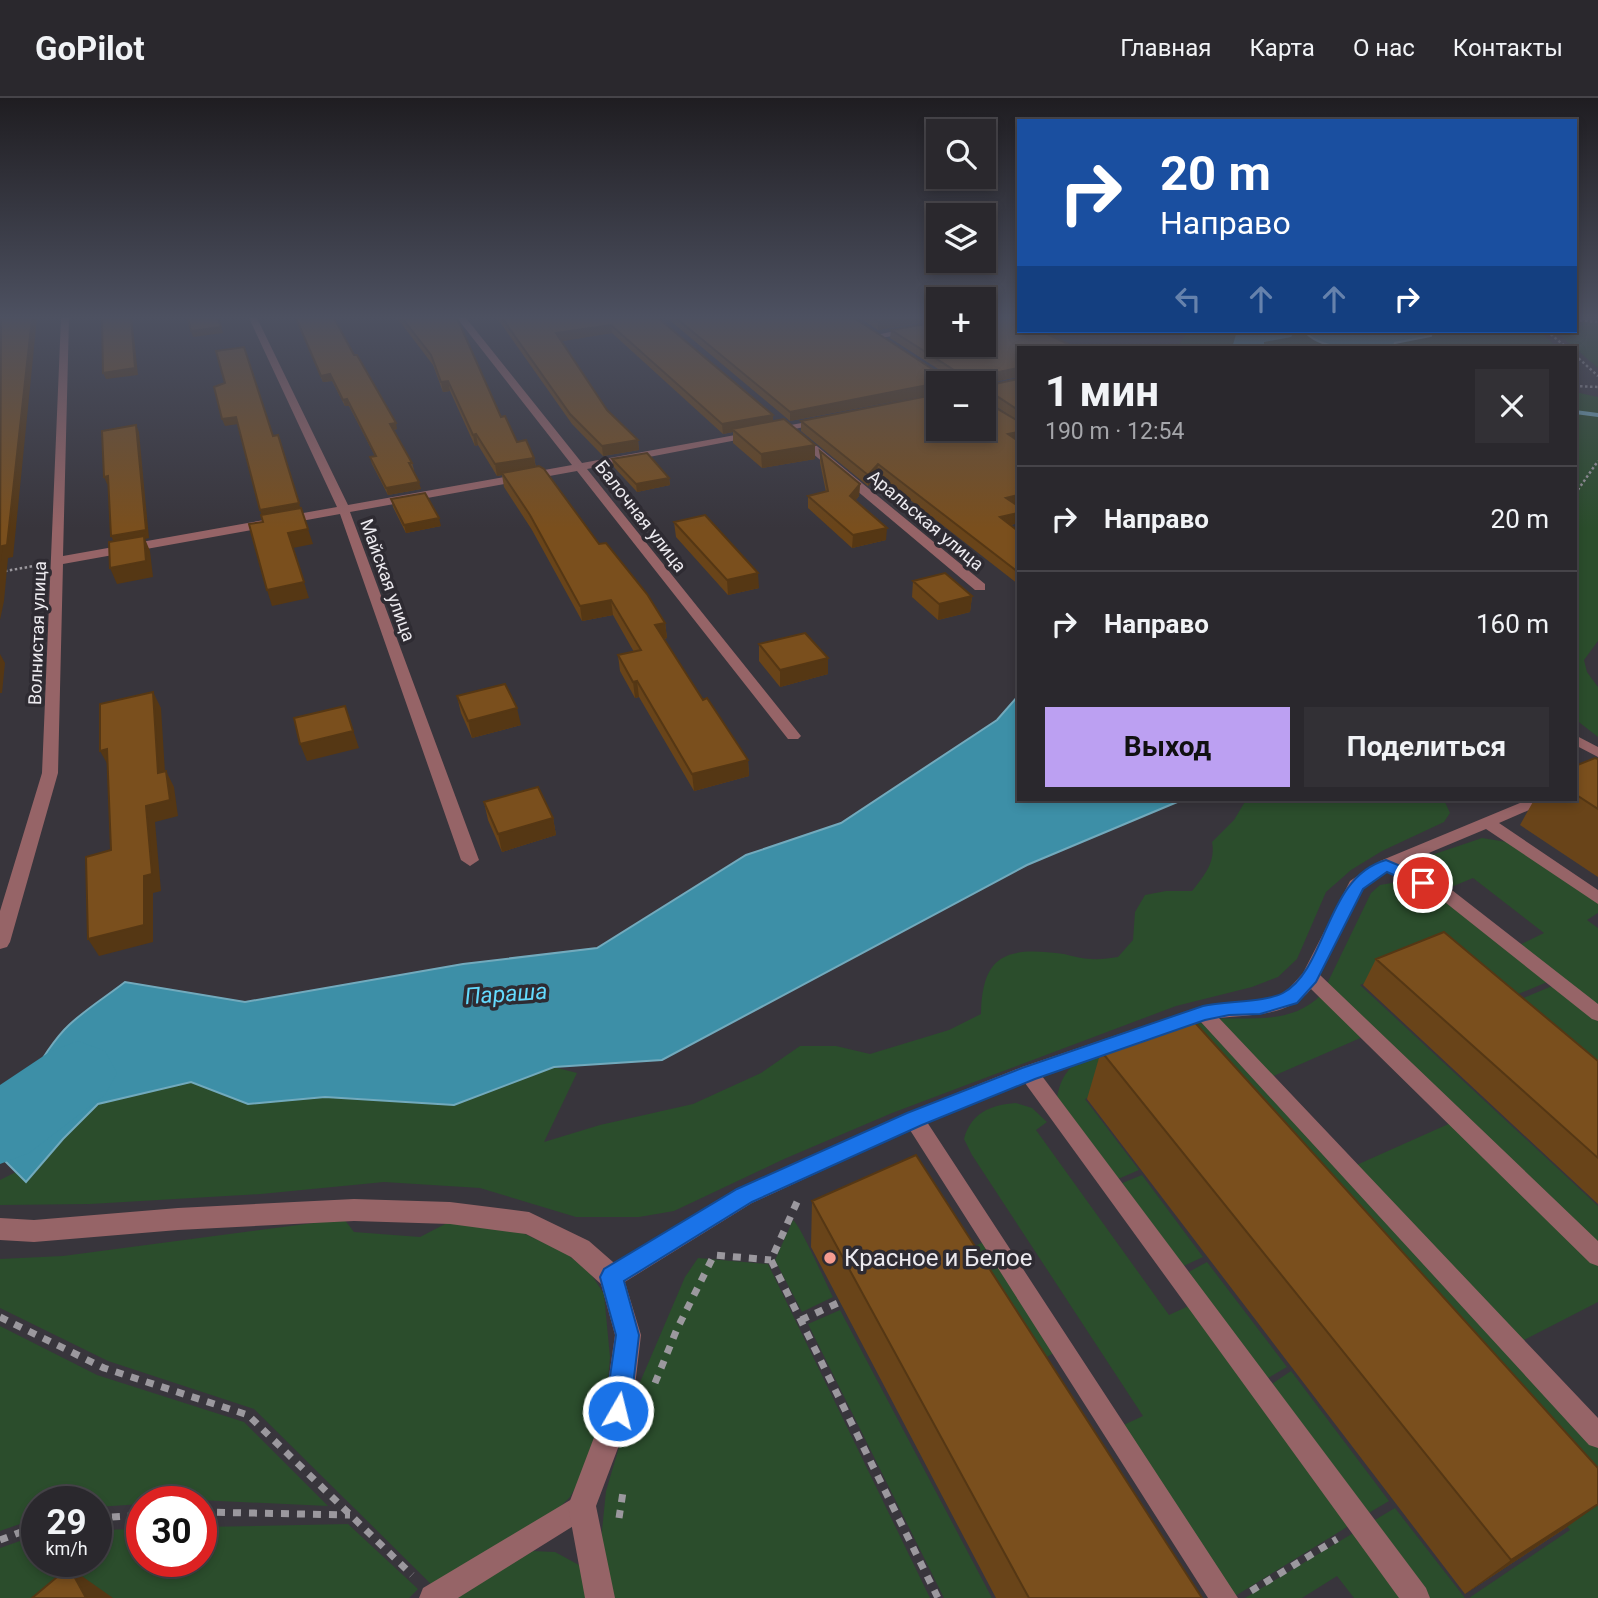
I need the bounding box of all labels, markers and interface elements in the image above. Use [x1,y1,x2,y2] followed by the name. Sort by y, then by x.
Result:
[35,29,145,68] text: GoPilot
[1120,34,1211,62] text: Главная
[1249,34,1315,62] text: Карта
[1353,34,1415,62] text: О нас
[1453,34,1563,62] text: Контакты
[926,119,996,441] map controls
[926,119,996,189] button: search
[1160,145,1271,202] text: 20 m
[1045,147,1136,238] icon: right
[926,203,996,273] button: layers
[1160,204,1291,242] text: Направо
[1169,280,1207,318] icon: left
[1242,280,1280,318] icon: ahead
[1315,280,1353,318] icon: ahead
[1388,280,1426,318] icon: right
[926,287,996,357] button: +
[1045,367,1159,416] text: 1 мин
[1475,369,1549,443] button: close
[926,371,996,441] button: −
[1045,418,1184,445] text: 190 m · 12:54
[591,456,691,576] street label: Балочная улица
[864,466,988,574] street label: Аральская улица
[1045,500,1083,538] icon: right
[1104,504,1209,534] text: Направо
[1491,504,1549,534] text: 20 m
[356,516,420,644] street label: Майская улица
[24,561,50,705] street label: Волнистая улица
[1045,605,1083,643] icon: right
[1104,609,1209,639] text: Направо
[1476,609,1549,639] text: 160 m
[1045,707,1290,787] button: Выход
[1304,707,1549,787] button: Поделиться
[1393,853,1453,913] pin
[1404,864,1442,902] icon: arrive
[464,978,548,1010] water label: Параша
[844,1244,1032,1272] place label: Красное и Белое
[822,1250,838,1266] marker: Красное и Белое
[581,1374,655,1448] position arrow
[126,1486,217,1577] speed limit sign: 30
[46,1502,87,1543] text: 29
[45,1538,88,1559] text: km/h

